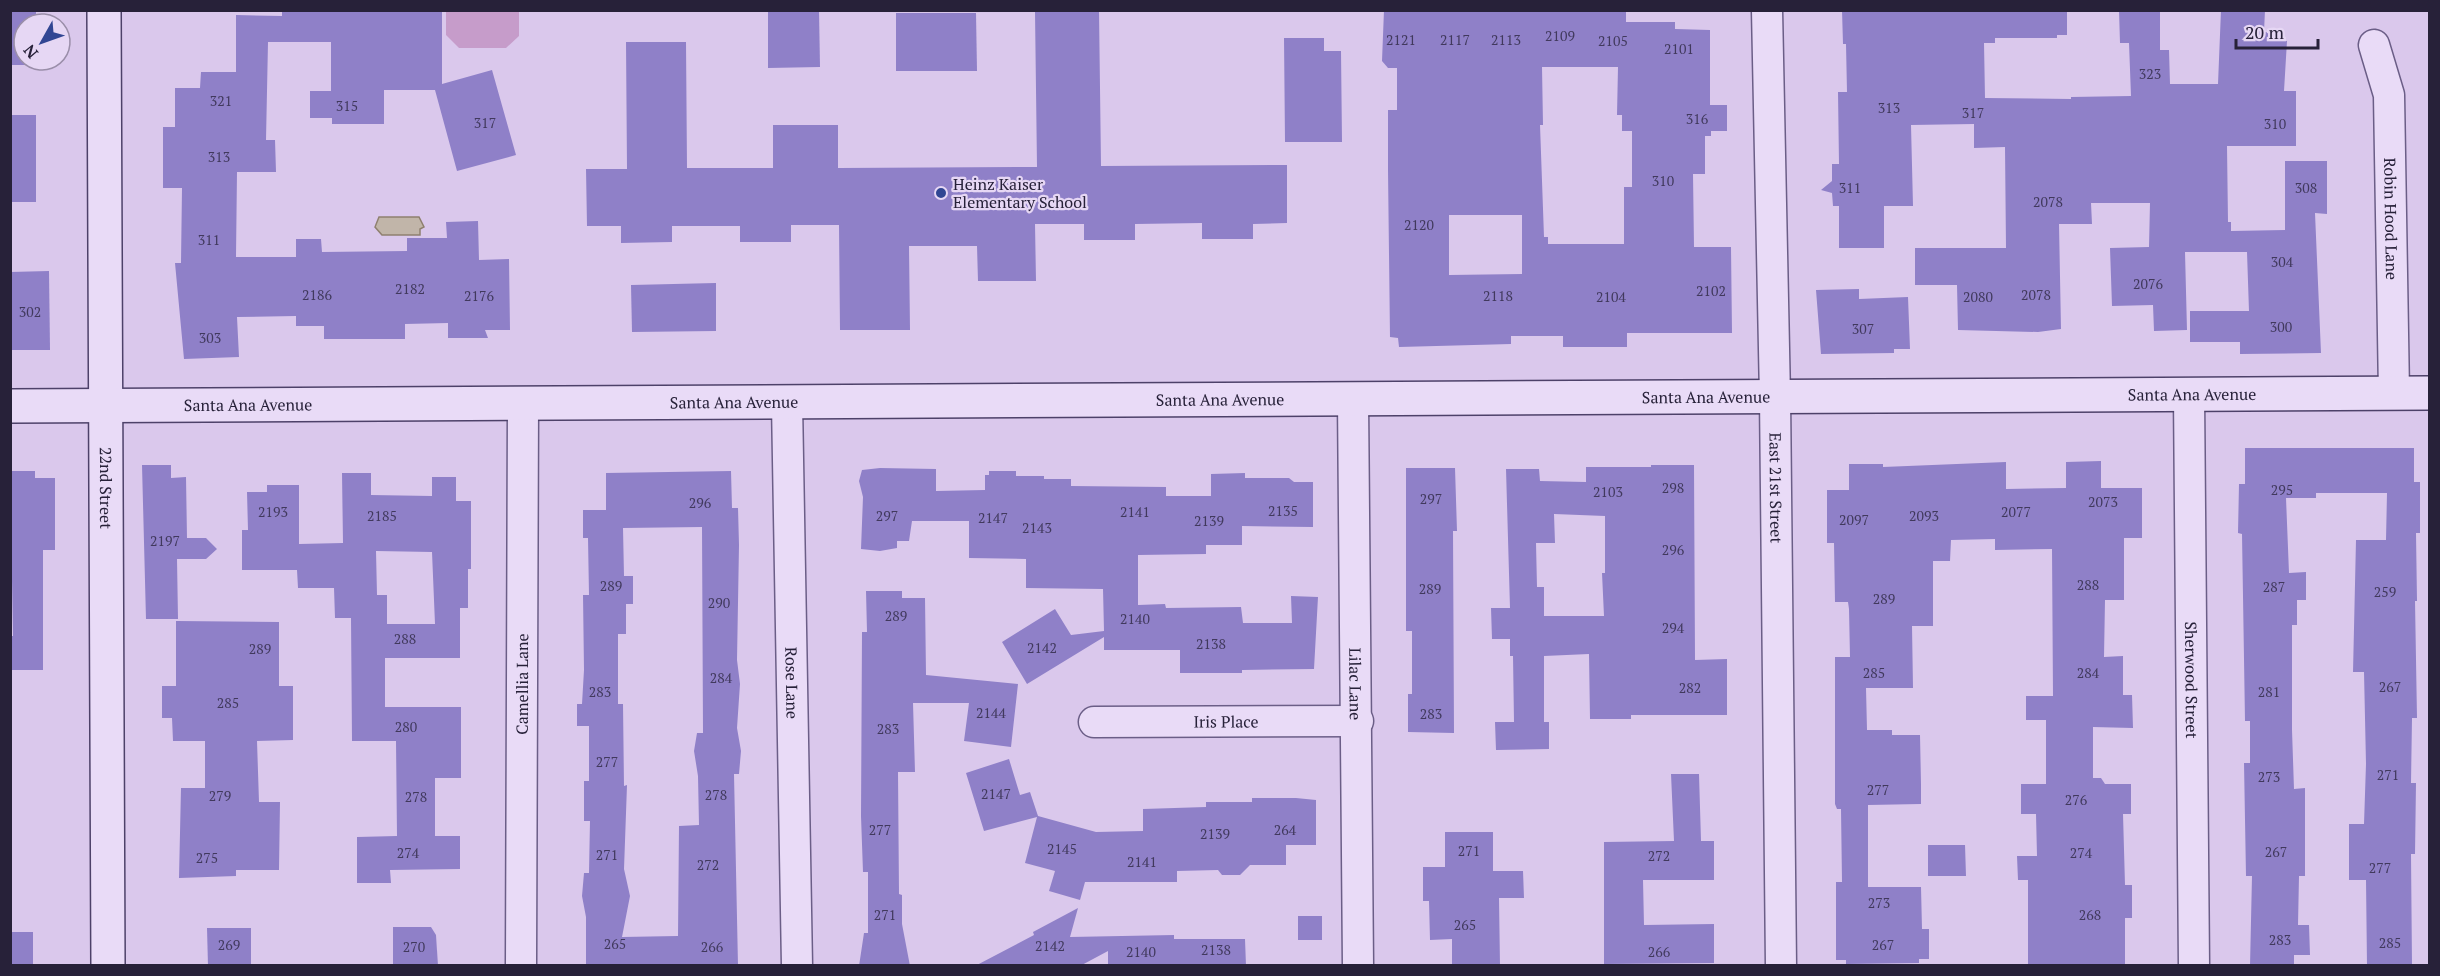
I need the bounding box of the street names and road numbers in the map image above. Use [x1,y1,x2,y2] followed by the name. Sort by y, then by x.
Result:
[2379,157,2403,280] street label: Robin Hood Lane
[2128,383,2256,406] street label: Santa Ana Avenue
[1642,386,1770,408] street label: Santa Ana Avenue
[1156,388,1284,411] street label: Santa Ana Avenue
[670,391,798,413] street label: Santa Ana Avenue
[184,393,312,416] street label: Santa Ana Avenue
[1764,432,1788,543] street label: East 21st Street
[95,447,117,529] street label: 22nd Street
[2180,621,2203,739] street label: Sherwood Street
[511,633,533,735] street label: Camellia Lane
[780,647,804,719] street label: Rose Lane
[1344,648,1367,720] street label: Lilac Lane
[1193,710,1259,733] street label: Iris Place

